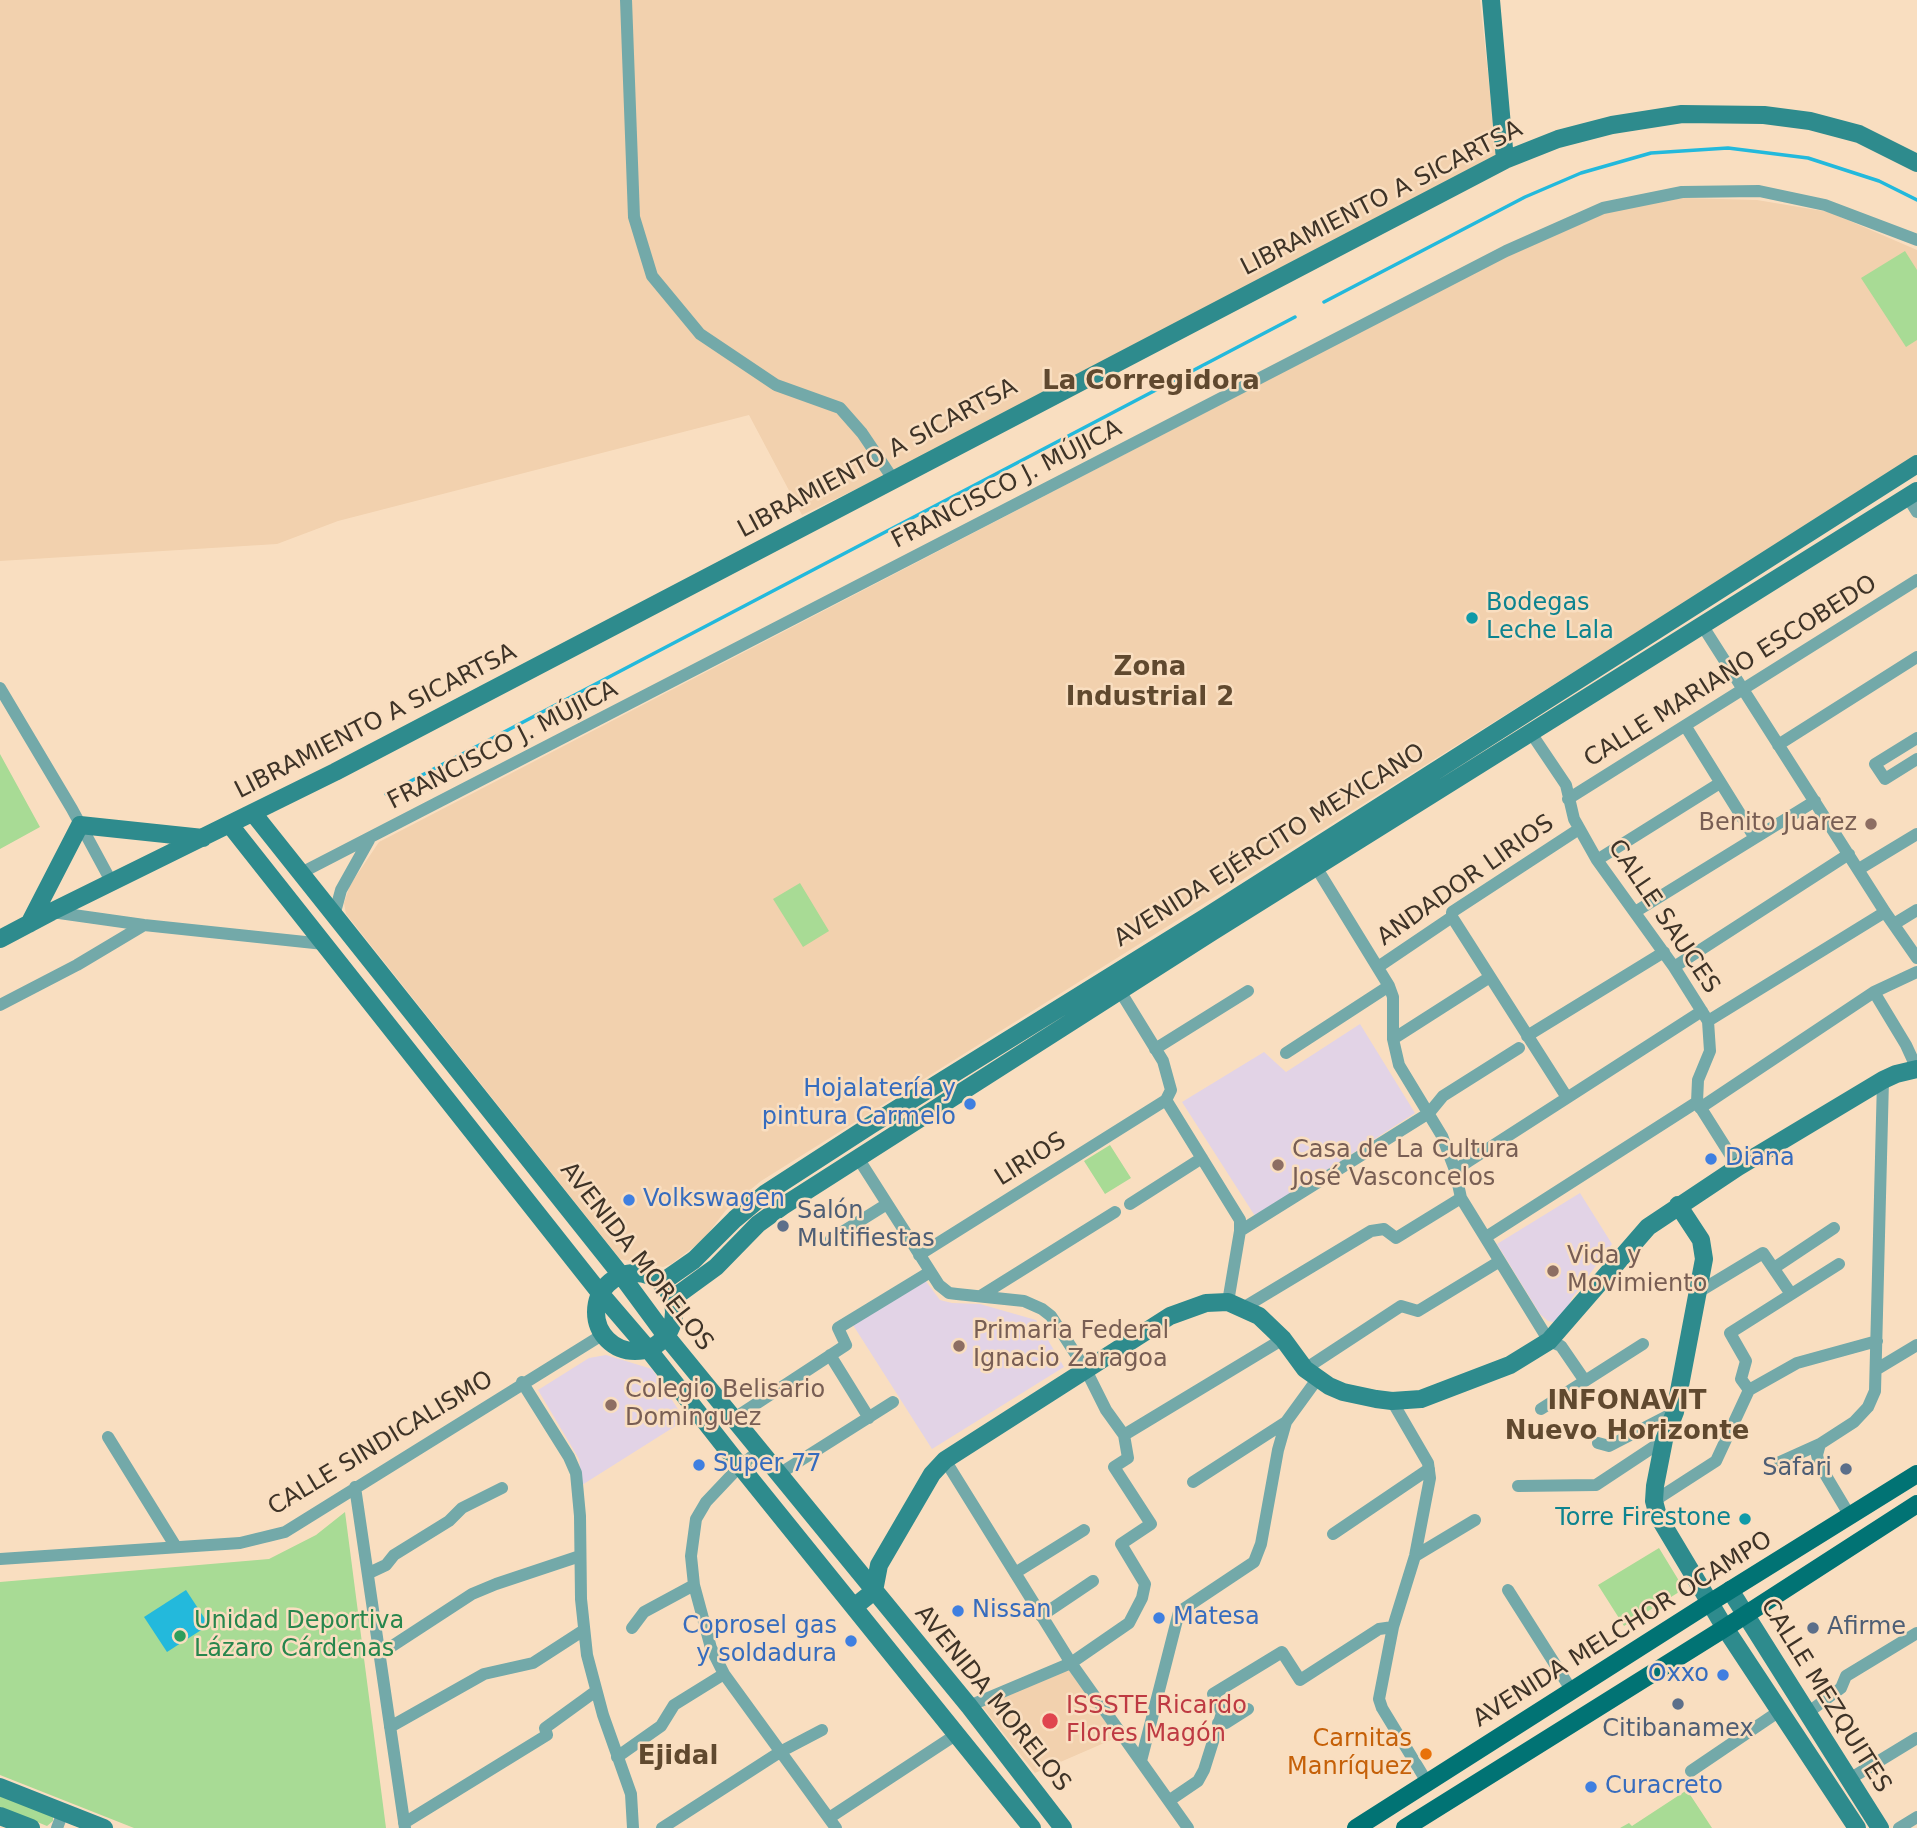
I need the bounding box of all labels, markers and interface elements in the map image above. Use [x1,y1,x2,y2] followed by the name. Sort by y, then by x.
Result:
[1236,115,1528,283] street label: LIBRAMIENTO A SICARTSA
[1042,366,1260,398] district label: La Corregidora
[733,373,1023,545] street label: LIBRAMIENTO A SICARTSA
[887,414,1127,556] street label: FRANCISCO J. MÚJICA
[1579,570,1883,774] street label: CALLE MARIANO ESCOBEDO
[1486,590,1614,646] place label: Bodegas Leche Lala
[1464,610,1480,626] marker: Bodegas Leche Lala
[230,638,522,806] street label: LIBRAMIENTO A SICARTSA
[1066,652,1234,714] district label: Zona Industrial 2
[383,675,623,817] street label: FRANCISCO J. MÚJICA
[1109,738,1431,954] street label: AVENIDA EJÉRCITO MEXICANO
[1372,809,1560,953] street label: ANDADOR LIRIOS
[1698,810,1857,838] place label: Benito Juarez
[1863,816,1879,832] marker: Benito Juarez
[1601,835,1725,999] street label: CALLE SAUCES
[762,1076,956,1132] place label: Hojalatería y pintura Carmelo
[962,1096,978,1112] marker: Hojalatería y pintura Carmelo
[990,1127,1072,1193] street label: LIRIOS
[1292,1137,1519,1193] place label: Casa de La Cultura José Vasconcelos
[1725,1145,1795,1173] place label: Diana
[1703,1151,1719,1167] marker: Diana
[553,1157,719,1357] street label: AVENIDA MORELOS
[1270,1157,1286,1173] marker: Casa de La Cultura José Vasconcelos
[643,1186,785,1214] place label: Volkswagen
[621,1192,637,1208] marker: Volkswagen
[797,1198,935,1254] place label: Salón Multifiestas
[775,1218,791,1234] marker: Salón Multifiestas
[1567,1243,1707,1299] place label: Vida y Movimiento
[1545,1263,1561,1279] marker: Vida y Movimiento
[973,1318,1169,1374] place label: Primaria Federal Ignacio Zaragoa
[951,1338,967,1354] marker: Primaria Federal Ignacio Zaragoa
[263,1365,499,1523] street label: CALLE SINDICALISMO
[625,1377,825,1433] place label: Colegio Belisario Dominguez
[1505,1386,1749,1448] district label: INFONAVIT Nuevo Horizonte
[603,1397,619,1413] marker: Colegio Belisario Dominguez
[713,1451,821,1479] place label: Super 77
[1762,1455,1832,1483] place label: Safari
[691,1457,707,1473] marker: Super 77
[1838,1461,1854,1477] marker: Safari
[1555,1505,1731,1533] place label: Torre Firestone
[1737,1511,1753,1527] marker: Torre Firestone
[1468,1526,1778,1734] street label: AVENIDA MELCHOR OCAMPO
[1754,1594,1896,1798] street label: CALLE MEZQUITES
[972,1597,1052,1625] place label: Nissan
[908,1600,1076,1798] street label: AVENIDA MORELOS
[950,1603,966,1619] marker: Nissan
[1173,1604,1260,1632] place label: Matesa
[194,1608,404,1664] place label: Unidad Deportiva Lázaro Cárdenas
[1151,1610,1167,1626] marker: Matesa
[682,1613,837,1669] place label: Coprosel gas y soldadura
[1827,1614,1906,1642] place label: Afirme
[1805,1620,1821,1636] marker: Afirme
[172,1628,188,1644] marker: Unidad Deportiva Lázaro Cárdenas
[843,1633,859,1649] marker: Coprosel gas y soldadura
[1648,1661,1709,1689] place label: Oxxo
[1715,1667,1731,1683] marker: Oxxo
[1066,1693,1247,1749] place label: ISSSTE Ricardo Flores Magón
[1670,1696,1686,1712] marker: Citibanamex
[1040,1711,1060,1731] marker: ISSSTE Ricardo Flores Magón
[1602,1716,1754,1744] place label: Citibanamex
[1287,1726,1412,1782] place label: Carnitas Manríquez
[638,1741,718,1773] district label: Ejidal
[1418,1746,1434,1762] marker: Carnitas Manríquez
[1605,1773,1723,1801] place label: Curacreto
[1583,1779,1599,1795] marker: Curacreto

